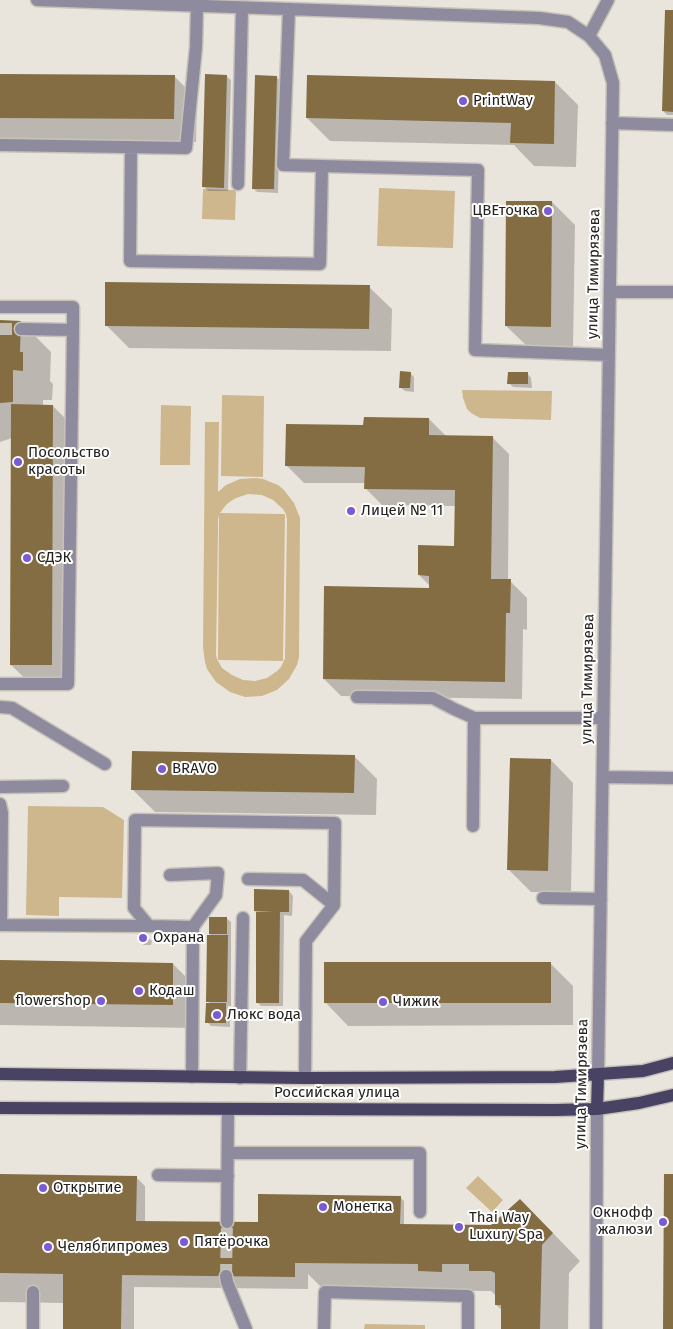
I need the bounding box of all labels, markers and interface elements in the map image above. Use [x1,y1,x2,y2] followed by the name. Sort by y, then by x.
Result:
[473,92,533,110] place label: PrintWay
[457,95,469,107] marker: PrintWay
[472,202,538,220] place label: ЦВЕточка
[542,205,554,217] marker: ЦВЕточка
[584,209,604,339] street label: улица Тимирязева
[28,444,110,479] place label: Посольство красоты
[12,456,24,468] marker: Посольство красоты
[361,502,443,520] place label: Лицей № 11
[345,505,357,517] marker: Лицей № 11
[37,549,71,567] place label: СДЭК
[21,552,33,564] marker: СДЭК
[578,614,598,744] street label: улица Тимирязева
[172,760,217,778] place label: BRAVO
[156,763,168,775] marker: BRAVO
[153,929,204,947] place label: Охрана
[137,932,149,944] marker: Охрана
[149,982,195,1000] place label: Кодаш
[133,985,145,997] marker: Кодаш
[15,992,91,1010] place label: flowershop
[393,993,439,1011] place label: Чижик
[95,995,107,1007] marker: flowershop
[377,996,389,1008] marker: Чижик
[227,1006,301,1024] place label: Люкс вода
[211,1009,223,1021] marker: Люкс вода
[572,1019,592,1149] street label: улица Тимирязева
[274,1084,400,1102] street label: Российская улица
[53,1179,122,1197] place label: Открытие
[37,1182,49,1194] marker: Открытие
[333,1198,393,1216] place label: Монетка
[317,1201,329,1213] marker: Монетка
[593,1204,653,1239] place label: Окнофф жалюзи
[469,1209,543,1244] place label: Thai Way Luxury Spa
[657,1216,669,1228] marker: Окнофф жалюзи
[453,1221,465,1233] marker: Thai Way Luxury Spa
[194,1233,269,1251] place label: Пятёрочка
[178,1236,190,1248] marker: Пятёрочка
[58,1238,168,1256] place label: Челябгипромез
[42,1241,54,1253] marker: Челябгипромез

